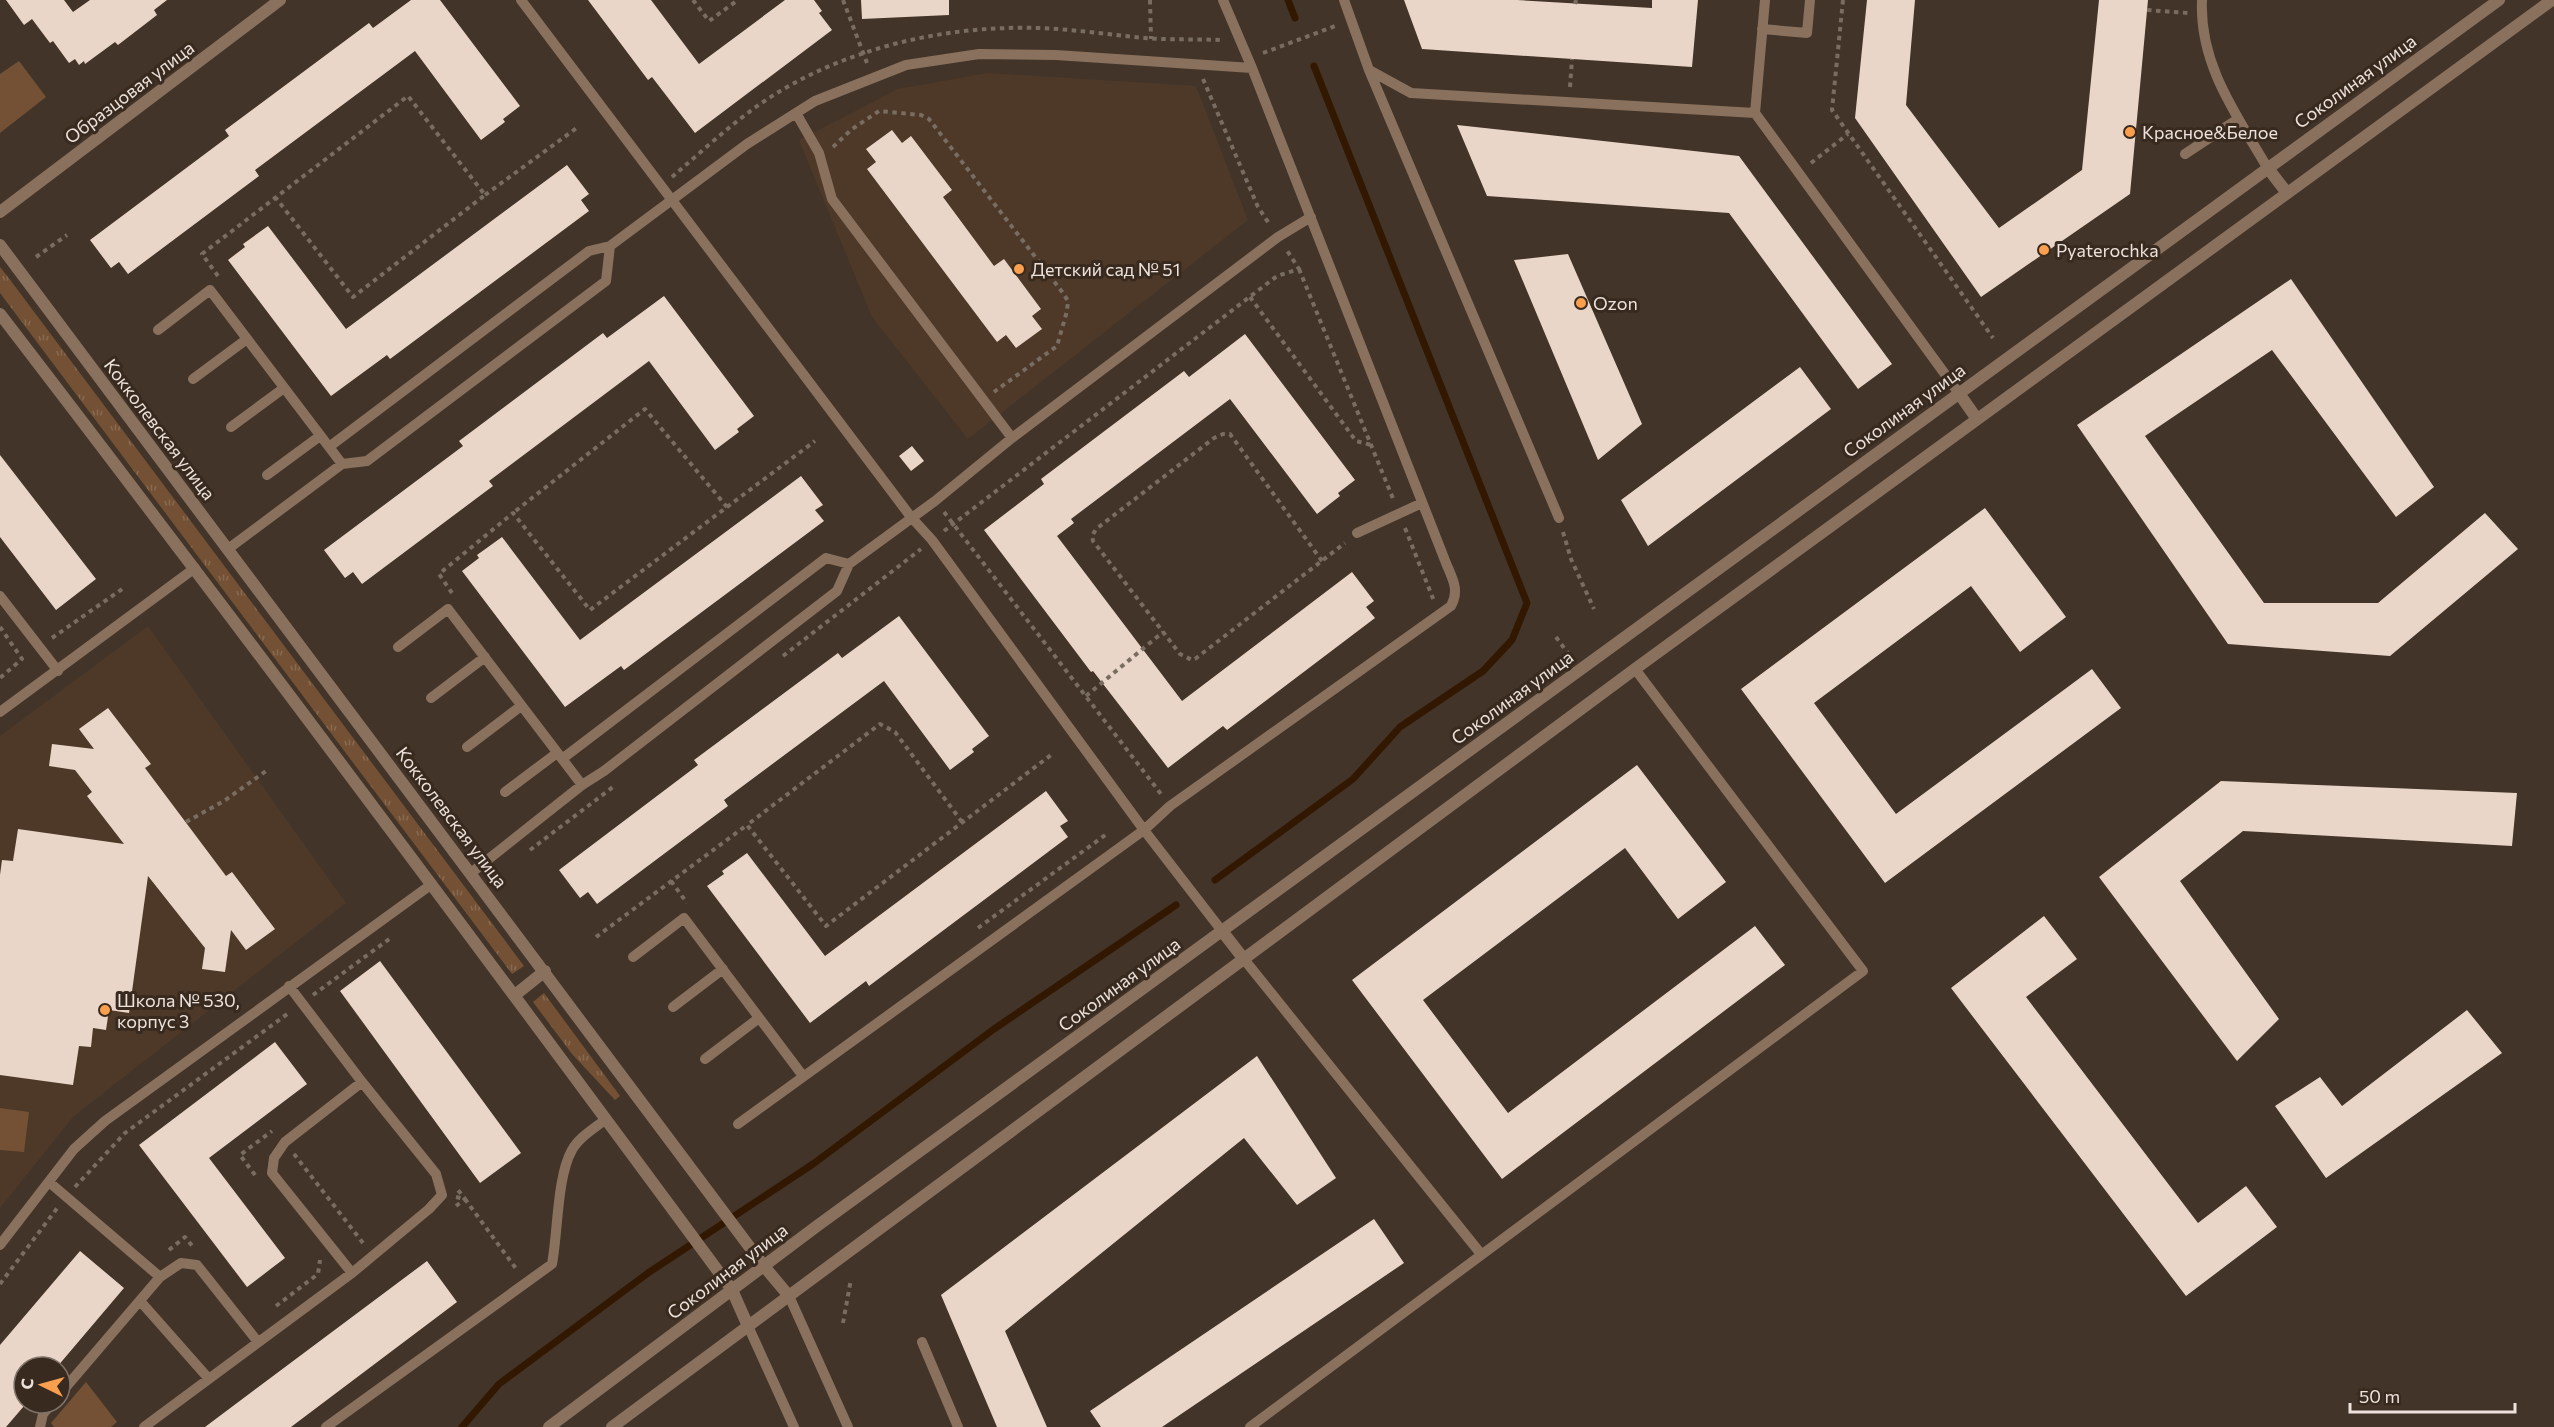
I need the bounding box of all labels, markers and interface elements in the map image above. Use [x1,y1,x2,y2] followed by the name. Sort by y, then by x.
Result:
[2290,29,2420,133] street label: Соколиная улица
[60,36,198,148] street label: Образцовая улица
[2142,121,2278,143] place label: Красное&Белое
[2123,125,2137,139] marker: Красное&Белое
[2056,239,2159,261] place label: Pyaterochka
[2037,243,2051,257] marker: Pyaterochka
[1031,258,1180,280] place label: Детский сад № 51
[1012,262,1026,276] marker: Детский сад № 51
[1593,292,1638,314] place label: Ozon
[1574,296,1588,310] marker: Ozon
[100,354,220,504] street label: Кокколевская улица
[1839,358,1969,462] street label: Соколиная улица
[1447,645,1577,749] street label: Соколиная улица
[392,742,512,892] street label: Кокколевская улица
[1054,932,1184,1036] street label: Соколиная улица
[117,989,240,1032] place label: Школа № 530, корпус 3
[98,1003,112,1017] marker: Школа № 530, корпус 3
[662,1218,792,1324] street label: Соколиная улица
[12,1355,72,1415] north arrow
[2350,1376,2515,1414] scale bar
[17,1377,37,1390] text: С
[2359,1385,2400,1407] text: 50 m

